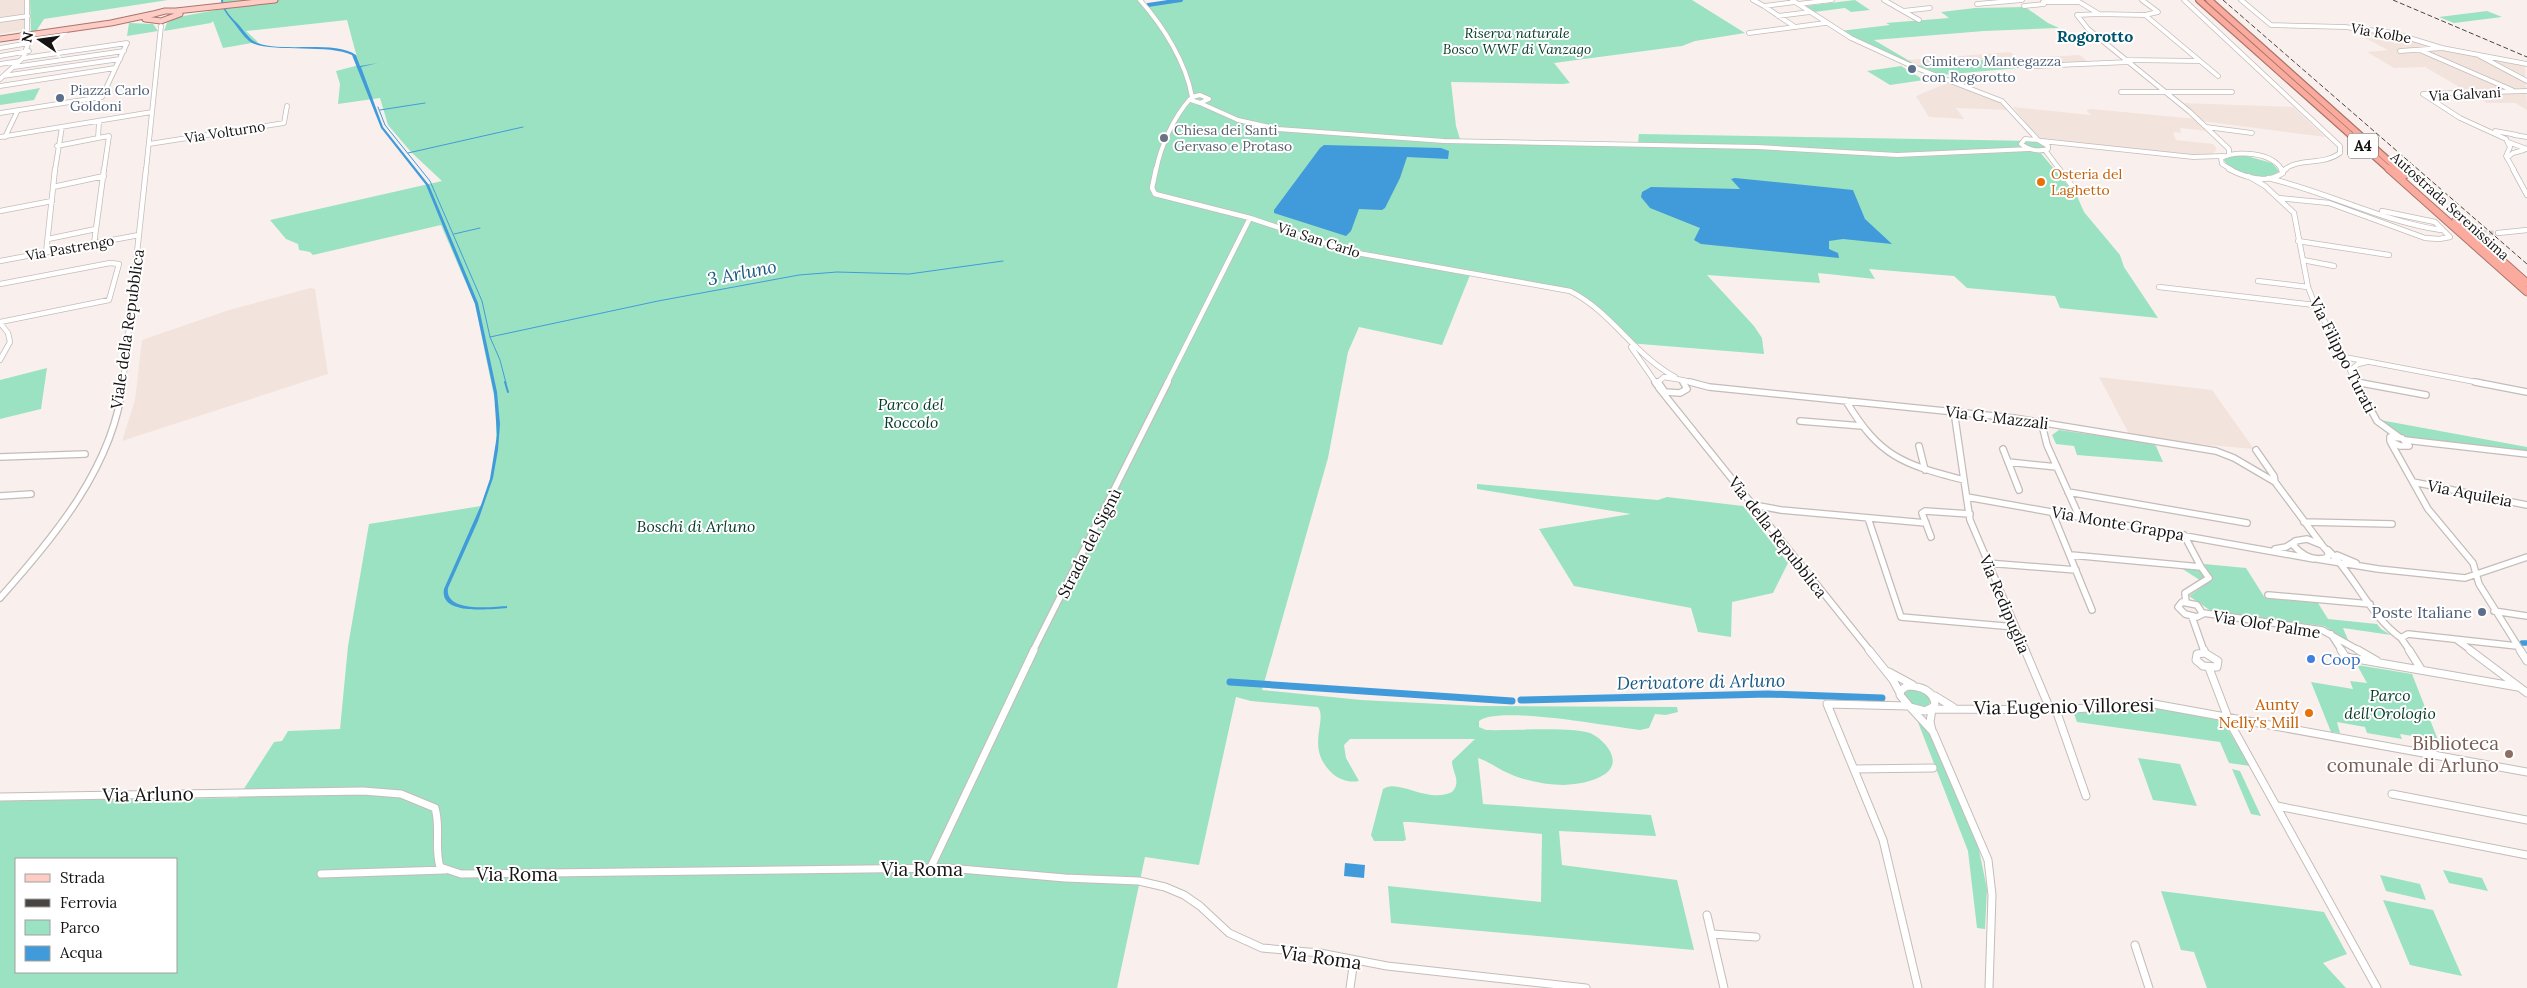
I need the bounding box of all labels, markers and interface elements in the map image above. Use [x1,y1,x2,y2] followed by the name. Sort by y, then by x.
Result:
[15,15,65,65] north arrow
[2348,19,2413,47] street label: Via Kolbe
[1443,24,1591,58] park label: Riserva naturale Bosco WWF di Vanzago
[2057,26,2133,46] district label: Rogorotto
[17,30,37,44] text: N
[1922,52,2061,86] place label: Cimitero Mantegazza con Rogorotto
[1906,63,1918,75] marker: Cimitero Mantegazza con Rogorotto
[70,81,150,115] place label: Piazza Carlo Goldoni
[2428,83,2501,105] street label: Via Galvani
[54,92,66,104] marker: Piazza Carlo Goldoni
[183,117,266,147] street label: Via Volturno
[1174,121,1292,155] place label: Chiesa dei Santi Gervaso e Protaso
[1158,132,1170,144] marker: Chiesa dei Santi Gervaso e Protaso
[2348,134,2378,158] road number: A4
[2386,147,2513,264] street label: Autostrada Serenissima
[2051,165,2122,199] place label: Osteria del Laghetto
[2035,176,2047,188] marker: Osteria del Laghetto
[1274,218,1363,262] street label: Via San Carlo
[24,231,115,265] street label: Via Pastrengo
[106,248,148,411] street label: Viale della Repubblica
[705,255,779,290] water label: 3 Arluno
[2305,293,2381,416] street label: Via Filippo Turati
[878,394,945,432] park label: Parco del Roccolo
[1943,401,2050,433] street label: Via G. Mazzali
[1724,472,1832,602] street label: Via della Repubblica
[2425,475,2514,511] street label: Via Aquileia
[1053,484,1126,601] street label: Strada del Signù
[2049,501,2186,545] street label: Via Monte Grappa
[637,516,755,536] park label: Boschi di Arluno
[1975,551,2035,656] street label: Via Redipuglia
[2372,602,2472,622] place label: Poste Italiane
[2211,605,2322,642] street label: Via Olof Palme
[2476,606,2488,618] marker: Poste Italiane
[2321,649,2360,669] place label: Coop
[2305,653,2317,665] marker: Coop
[1617,669,1785,694] water label: Derivatore di Arluno
[2344,685,2436,723] park label: Parco dell'Orologio
[1973,692,2154,720] street label: Via Eugenio Villoresi
[2218,694,2300,732] place label: Aunty Nelly's Mill
[2303,707,2315,719] marker: Aunty Nelly's Mill
[2327,731,2499,777] place label: Biblioteca comunale di Arluno
[2503,748,2515,760] marker: Biblioteca comunale di Arluno
[101,781,194,807] street label: Via Arluno
[880,857,963,881] street label: Via Roma
[15,858,178,973] legend
[475,862,558,886] street label: Via Roma
[60,868,105,887] text: Strada
[60,893,118,912] text: Ferrovia
[60,918,100,937] text: Parco
[1278,939,1363,975] street label: Via Roma
[59,943,103,962] text: Acqua

